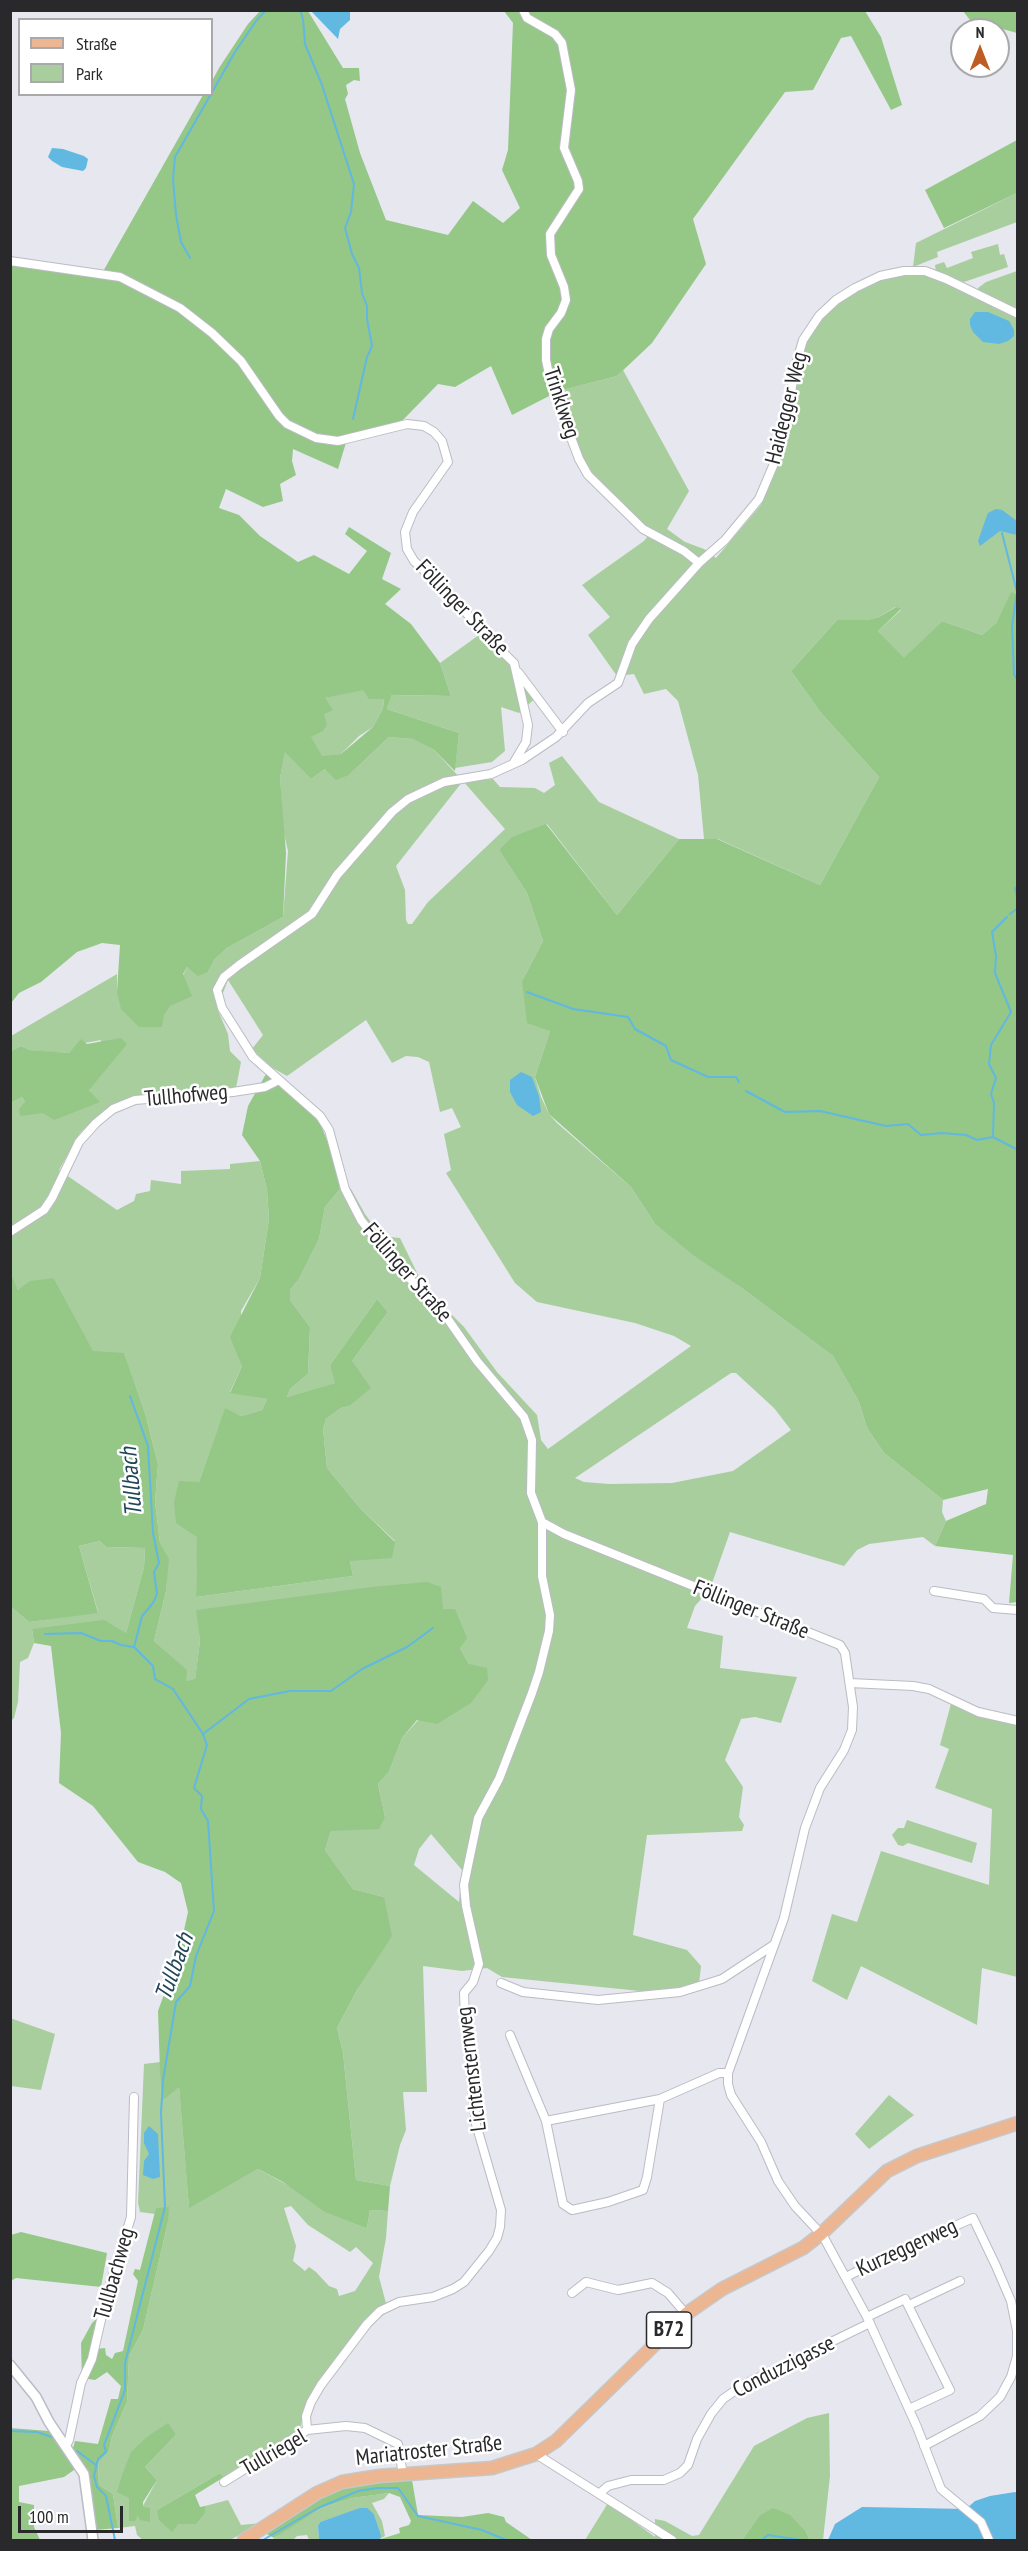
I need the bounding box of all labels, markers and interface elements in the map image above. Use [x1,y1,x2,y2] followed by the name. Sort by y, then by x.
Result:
[18,18,213,96] legend
[950,18,1010,78] north arrow
[976,22,984,42] text: N
[76,32,117,55] text: Straße
[76,62,103,85] text: Park
[760,349,814,467] street label: Haidegger Weg
[537,364,585,442] street label: Trinklweg
[410,555,514,661] street label: Föllinger Straße
[143,1079,229,1113] street label: Tullhofweg
[357,1218,457,1328] street label: Föllinger Straße
[115,1446,149,1518] water label: Tullbach
[689,1575,813,1645] street label: Föllinger Straße
[150,1929,200,2005] water label: Tullbach
[451,2005,493,2133] street label: Lichtensternweg
[853,2213,961,2283] street label: Kurzeggerweg
[89,2225,141,2323] street label: Tullbachweg
[646,2312,692,2348] road number: B72
[729,2330,839,2404] street label: Conduzzigasse
[237,2424,311,2482] street label: Tullriegel
[354,2430,504,2472] street label: Mariatroster Straße
[21,2494,126,2532] scale bar
[29,2505,69,2528] text: 100 m

